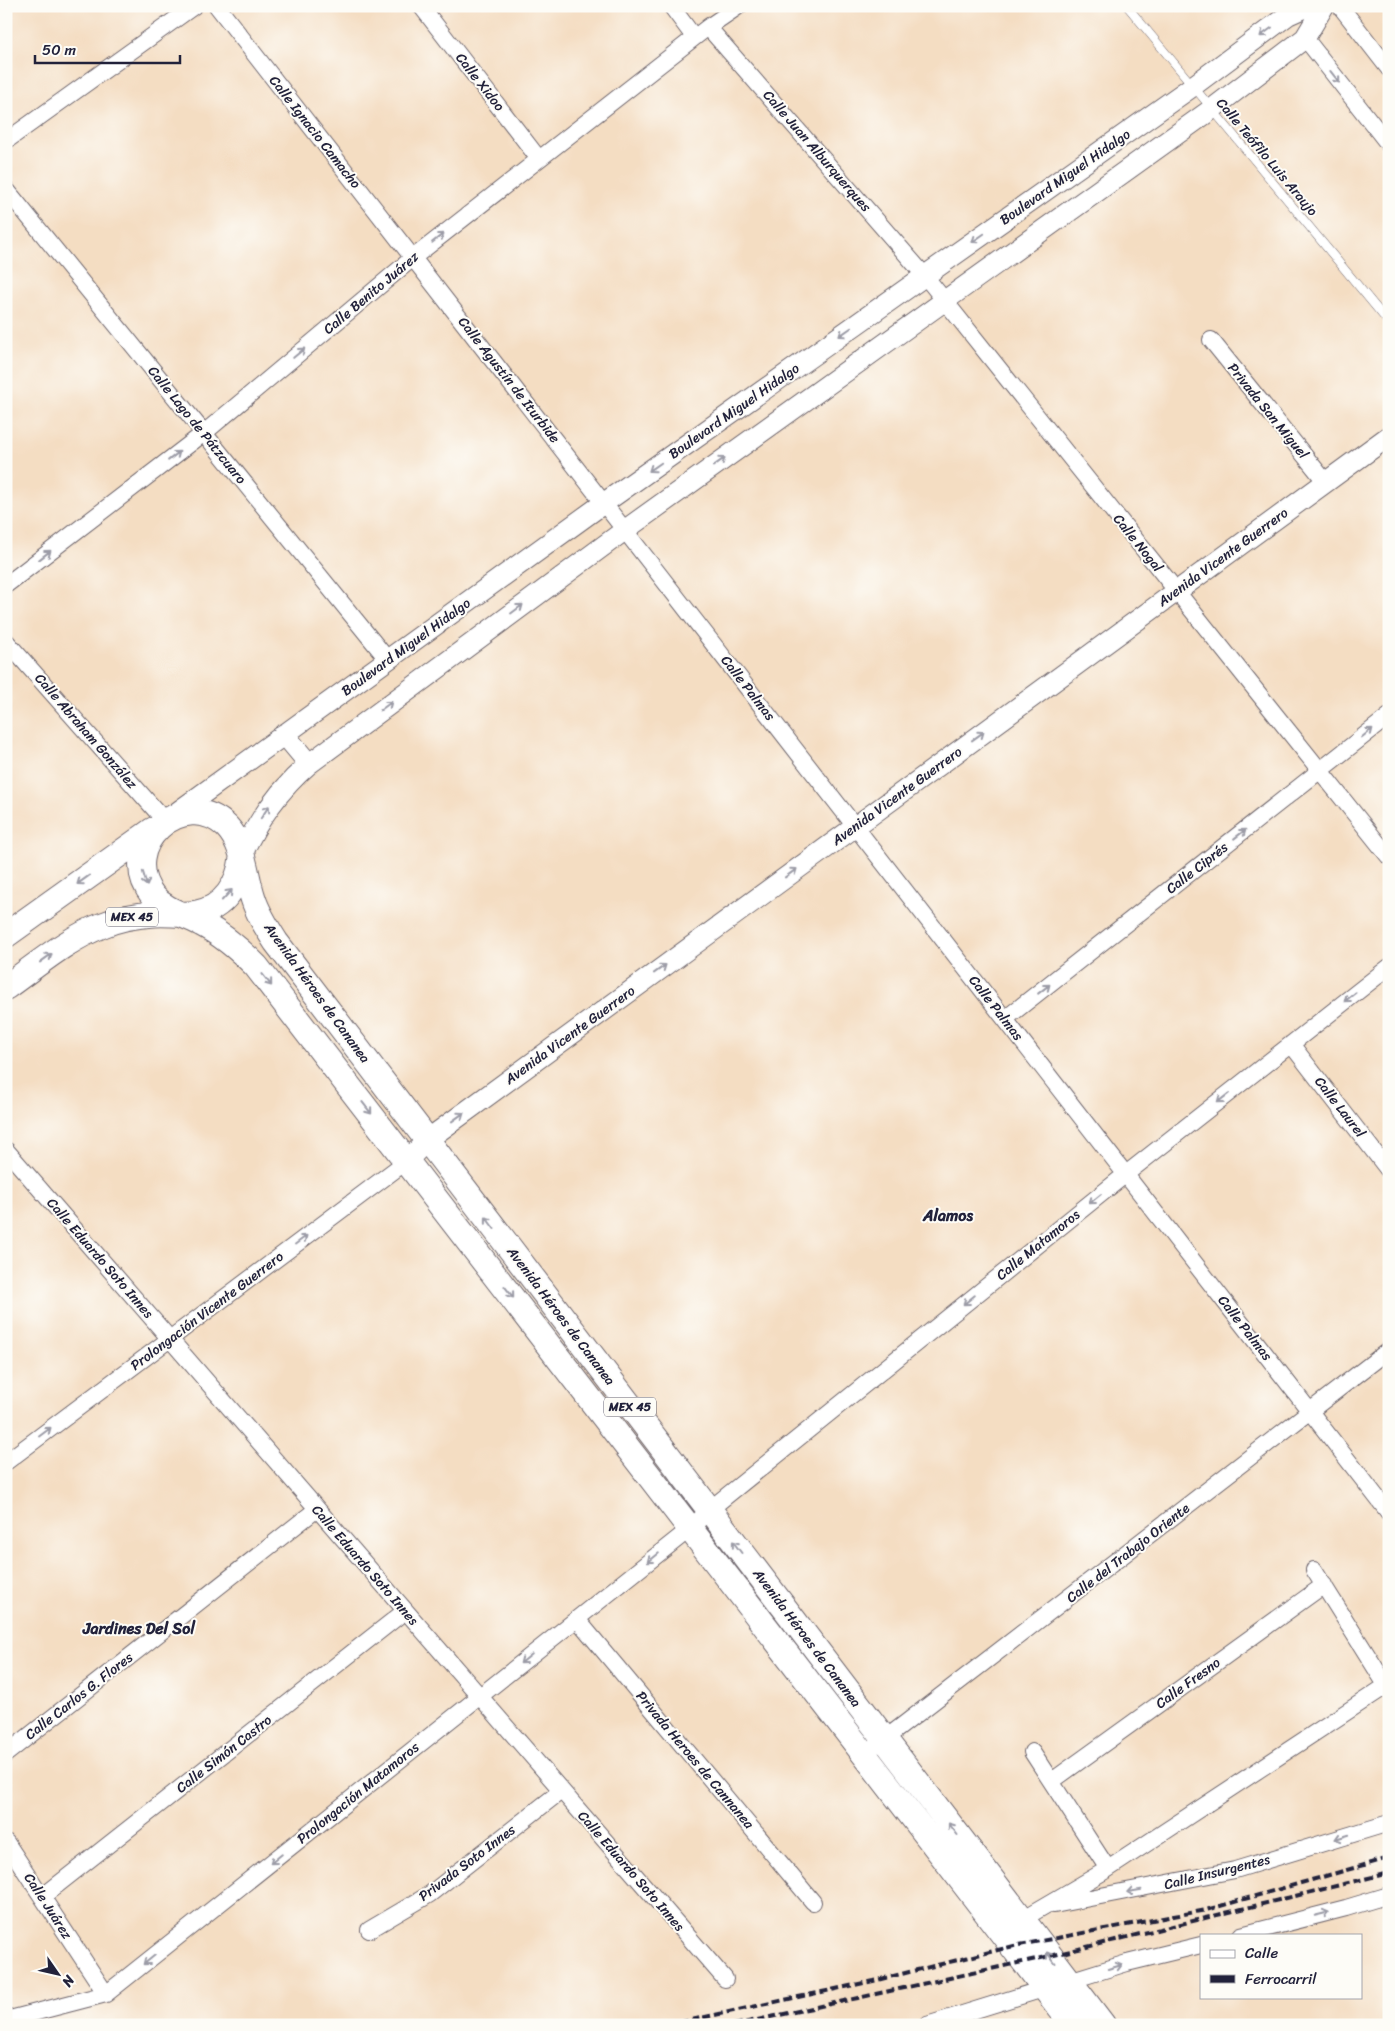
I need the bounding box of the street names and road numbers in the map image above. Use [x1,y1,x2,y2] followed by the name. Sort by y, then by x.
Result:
[449,47,511,117] street label: Calle Xidoo
[263,70,367,194] street label: Calle Ignacio Camacho
[757,84,878,218] street label: Calle Juan Alburquerques
[1210,92,1324,222] street label: Calle Teófilo Luis Araujo
[994,122,1136,232] street label: Boulevard Miguel Hidalgo
[317,245,425,341] street label: Calle Benito Juárez
[451,311,567,449] street label: Calle Agustín de Iturbide
[663,356,805,466] street label: Boulevard Miguel Hidalgo
[1221,357,1316,466] street label: Privada San Miguel
[141,360,253,490] street label: Calle Lago de Pátzcuaro
[1151,501,1294,614] street label: Avenida Vicente Guerrero
[1106,508,1170,579] street label: Calle Nogal
[336,591,476,703] street label: Boulevard Miguel Hidalgo
[714,650,782,727] street label: Calle Palmas
[28,667,144,795] street label: Calle Abraham González
[825,740,968,853] street label: Avenida Vicente Guerrero
[1160,835,1234,901] street label: Calle Ciprés
[106,908,158,926] road number: MEX 45
[257,916,377,1069] street label: Avenida Héroes de Cananea
[962,970,1030,1047] street label: Calle Palmas
[498,979,641,1092] street label: Avenida Vicente Guerrero
[1308,1071,1373,1144] street label: Calle Laurel
[40,1192,160,1324] street label: Calle Eduardo Soto Innes
[990,1203,1086,1287] street label: Calle Matamoros
[500,1240,622,1391] street label: Avenida Héroes de Cananea
[125,1245,289,1377] street label: Prolongación Vicente Guerrero
[1211,1290,1279,1367] street label: Calle Palmas
[604,1398,656,1416] road number: MEX 45
[1061,1496,1196,1610] street label: Calle del Trabajo Oriente
[305,1499,425,1631] street label: Calle Eduardo Soto Innes
[746,1562,868,1713] street label: Avenida Héroes de Cananea
[19,1645,139,1746] street label: Calle Carlos G. Flores
[1150,1651,1226,1715] street label: Calle Fresno
[629,1685,761,1836] street label: Privada Heroes de Cannanea
[170,1708,278,1800] street label: Calle Simón Castro
[291,1735,425,1851] street label: Prolongación Matamoros
[571,1805,691,1937] street label: Calle Eduardo Soto Innes
[413,1818,521,1908] street label: Privada Soto Innes
[1161,1847,1273,1897] street label: Calle Insurgentes
[17,1868,79,1945] street label: Calle Juárez

